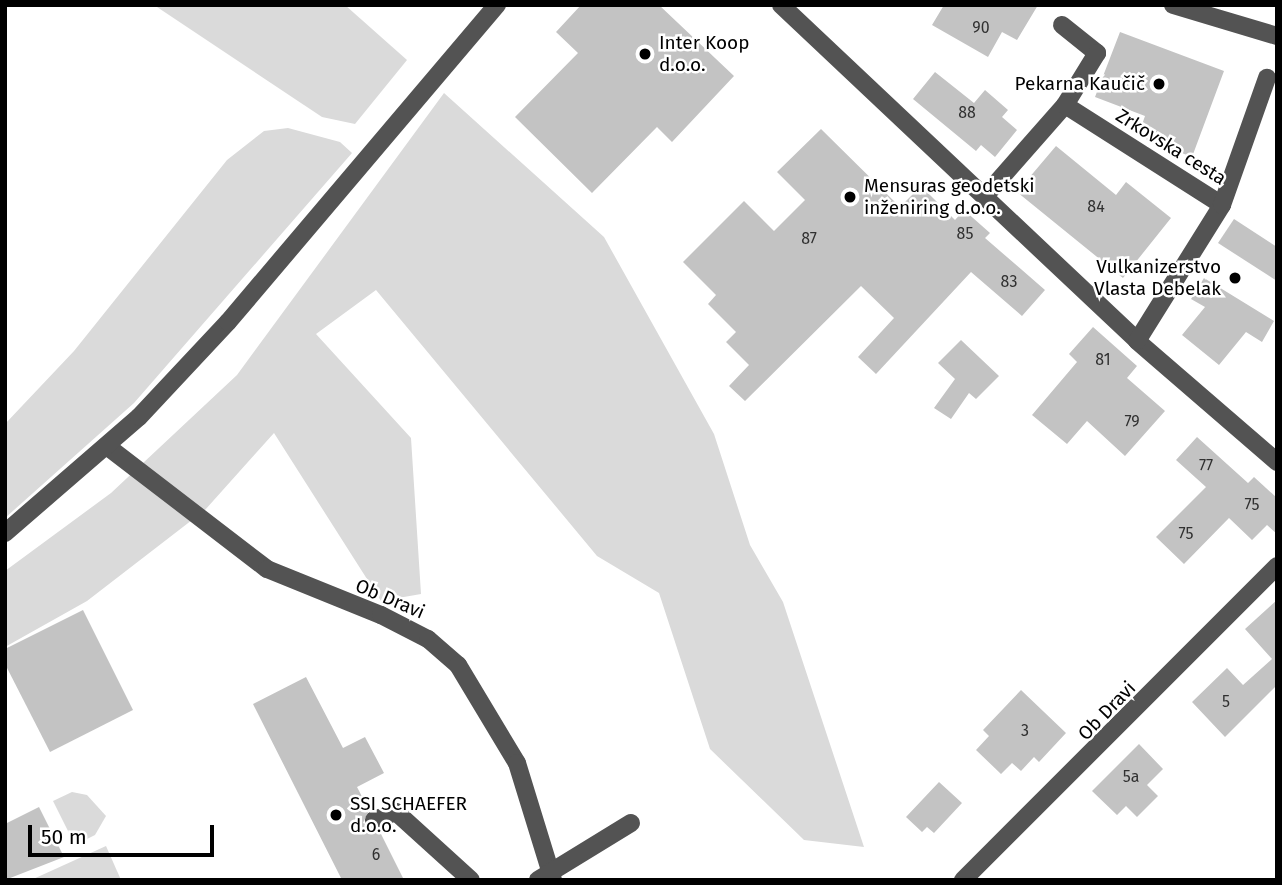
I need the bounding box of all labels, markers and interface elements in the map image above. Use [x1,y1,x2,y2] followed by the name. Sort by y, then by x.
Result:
[972,18,990,38] house number: 90
[659,32,749,76] place label: Inter Koop d.o.o.
[637,46,653,62] marker: Inter Koop d.o.o.
[1015,73,1145,95] place label: Pekarna Kaučič
[1151,76,1167,92] marker: Pekarna Kaučič
[958,103,976,123] house number: 88
[1112,104,1230,190] street label: Zrkovska cesta
[864,175,1034,219] place label: Mensuras geodetski inženiring d.o.o.
[842,189,858,205] marker: Mensuras geodetski inženiring d.o.o.
[1087,197,1105,217] house number: 84
[957,224,973,244] house number: 85
[801,229,817,249] house number: 87
[1094,256,1221,300] place label: Vulkanizerstvo Vlasta Debelak
[1227,270,1243,286] marker: Vulkanizerstvo Vlasta Debelak
[1001,272,1017,292] house number: 83
[1095,350,1111,370] house number: 81
[1124,412,1140,432] house number: 79
[1199,456,1213,476] house number: 77
[1245,495,1259,515] house number: 75
[1179,524,1193,544] house number: 75
[352,574,428,624] street label: Ob Dravi
[1073,677,1141,745] street label: Ob Dravi
[1222,692,1230,712] house number: 5
[1021,721,1029,741] house number: 3
[1123,767,1139,787] house number: 5a
[350,793,467,837] place label: SSI SCHAEFER d.o.o.
[328,807,344,823] marker: SSI SCHAEFER d.o.o.
[32,812,217,856] scale bar
[41,824,87,850] text: 50 m
[372,845,380,865] house number: 6

